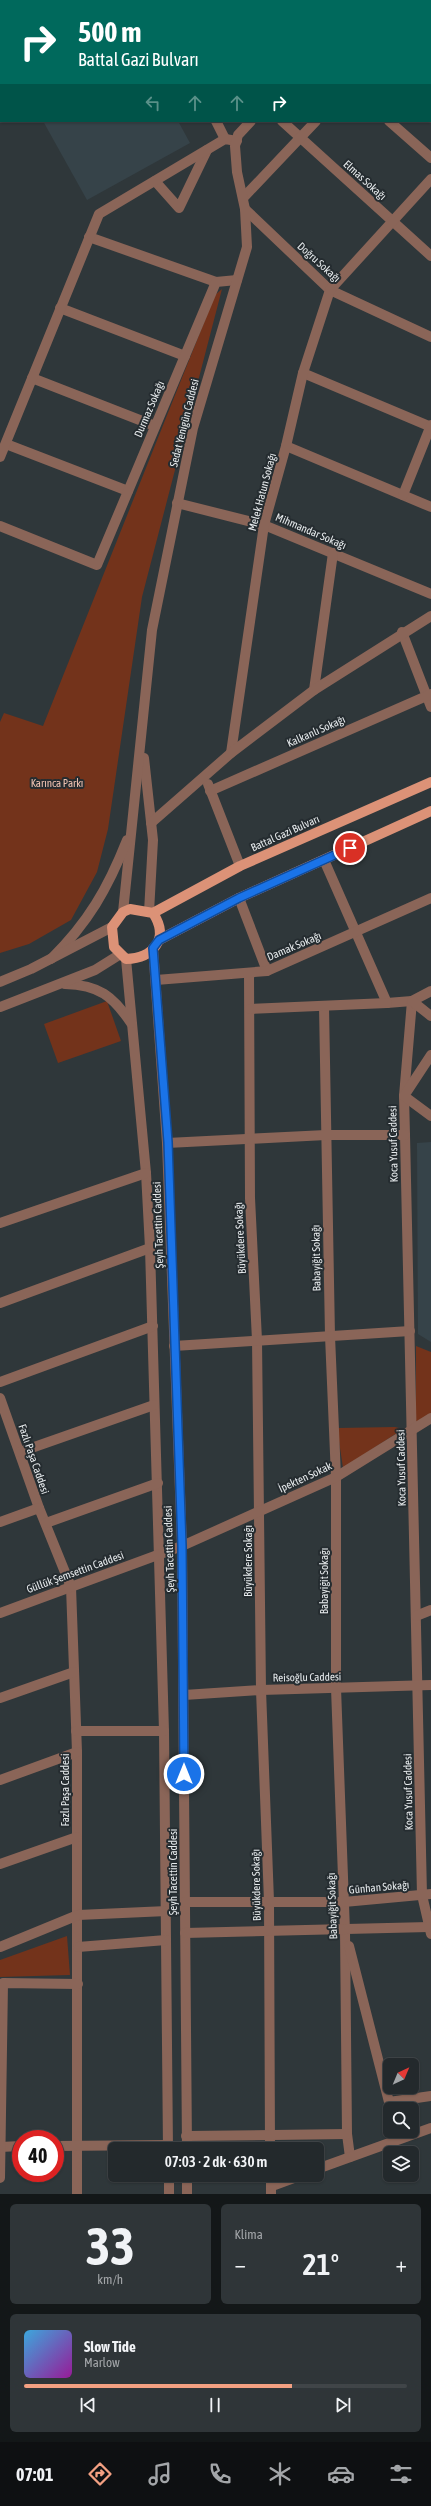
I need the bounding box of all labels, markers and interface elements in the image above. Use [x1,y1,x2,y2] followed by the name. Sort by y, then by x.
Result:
[12,16,64,68] icon: right
[78,16,141,48] text: 500 m
[78,49,199,70] text: Battal Gazi Bulvarı
[142,92,164,114] icon: left
[184,92,206,114] icon: ahead
[226,92,248,114] icon: ahead
[268,92,290,114] icon: right
[341,158,389,202] street label: Elmas Sokağı
[295,240,343,284] street label: Doğru Sokağı
[167,378,201,468] street label: Sedat Yenigün Caddesi
[132,379,166,439] street label: Durmaz Sokağı
[246,452,278,532] street label: Melek Hatun Sokağı
[274,511,348,551] street label: Mihmandar Sokağı
[285,713,347,749] street label: Kalkanlı Sokağı
[31,777,83,789] park label: Karınca Parkı
[249,813,321,853] street label: Battal Gazi Bulvarı
[333,831,367,865] pin
[339,837,361,859] icon: arrive
[265,929,323,963] street label: Damak Sokağı
[386,1105,400,1183] street label: Koca Yusuf Caddesi
[150,1181,166,1269] street label: Şeyh Tacettin Caddesi
[232,1202,248,1274] street label: Büyükdere Sokağı
[309,1225,323,1291] street label: Babayiğit Sokağı
[16,1423,52,1495] street label: Fazlı Paşa Caddesi
[394,1429,408,1507] street label: Koca Yusuf Caddesi
[276,1459,334,1495] street label: İpekten Sokak
[161,1505,177,1593] street label: Şeyh Tacettin Caddesi
[242,1525,254,1597] street label: Büyükdere Sokağı
[318,1548,330,1614] street label: Babayiğit Sokağı
[25,1549,125,1595] street label: Güllük Şemsettin Caddesi
[273,1670,341,1684] street label: Reisoğlu Caddesi
[163,1753,205,1795] position arrow
[401,1753,415,1831] street label: Koca Yusuf Caddesi
[59,1754,71,1826] street label: Fazlı Paşa Caddesi
[167,1829,179,1915] street label: Şeyh Tacettin Caddesi
[249,1849,263,1921] street label: Büyükdere Sokağı
[325,1872,339,1940] street label: Babayiğit Sokağı
[348,1878,410,1896] street label: Günhan Sokağı
[383,2058,419,2094] north arrow
[383,2058,419,2182] map controls
[383,2102,419,2138] button: search
[12,2130,64,2182] speed limit sign: 40
[383,2146,419,2182] button: layers
[165,2153,267,2170] text: 07:03 · 2 dk · 630 m
[86,2216,135,2276] text: 33
[235,2227,263,2242] text: Klima
[303,2247,339,2281] text: 21°
[235,2251,246,2277] text: −
[396,2251,407,2277] text: +
[97,2272,123,2287] text: km/h
[84,2338,136,2355] text: Slow Tide
[84,2355,120,2370] text: Marlow
[77,2394,99,2416] icon: previous
[204,2394,226,2416] icon: pause
[332,2394,354,2416] icon: next
[86,2460,114,2488] icon: directions
[146,2460,174,2488] icon: music
[206,2460,234,2488] icon: phone
[266,2460,294,2488] icon: climate
[327,2460,355,2488] icon: car
[387,2460,415,2488] icon: filters
[16,2464,54,2485] text: 07:01

